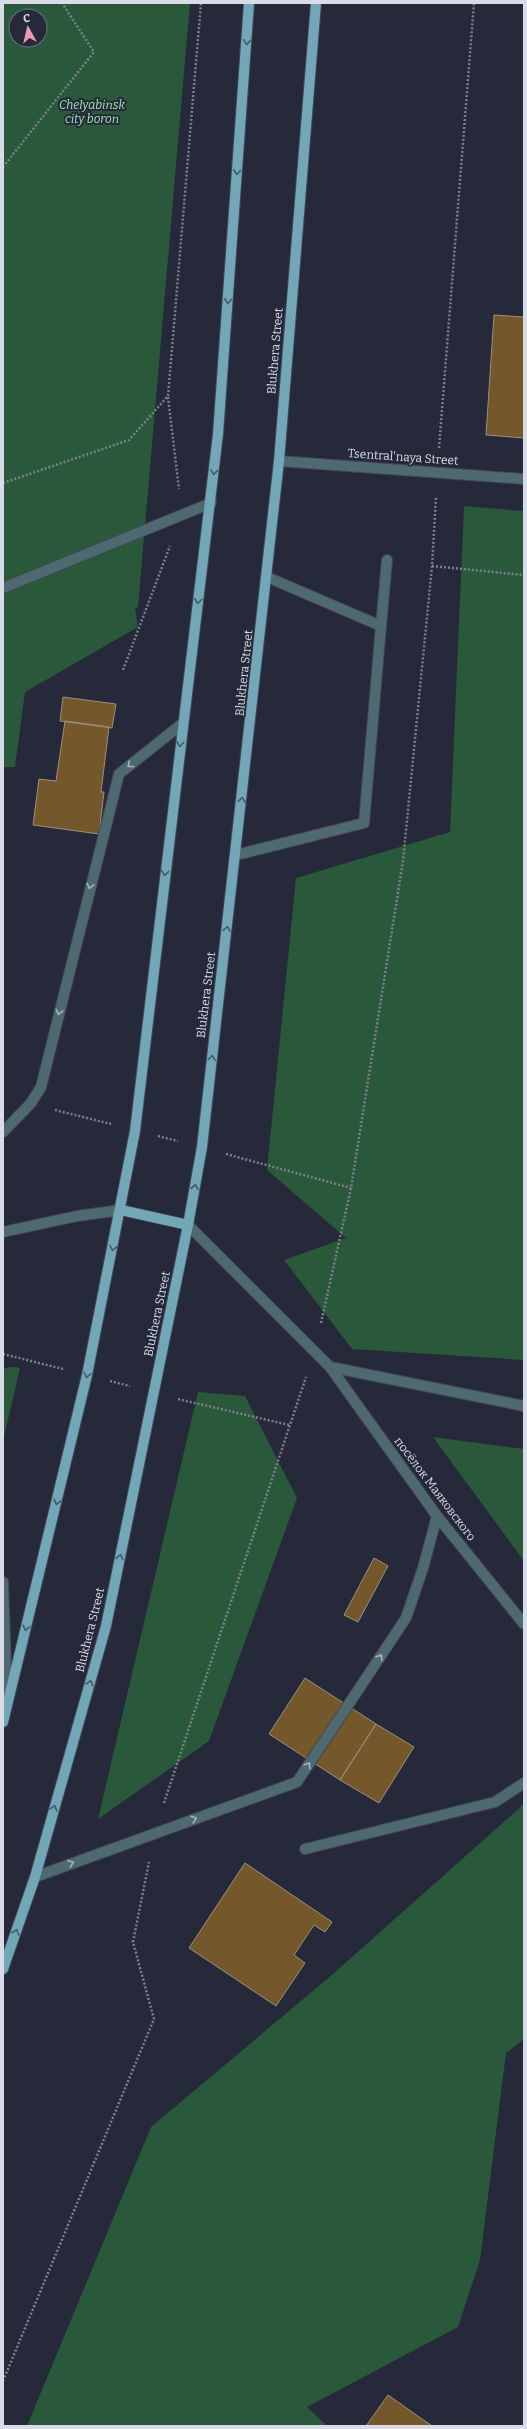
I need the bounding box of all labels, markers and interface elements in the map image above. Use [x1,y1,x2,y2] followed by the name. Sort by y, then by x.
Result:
[8,8,48,48] north arrow
[22,12,31,26] text: С
[242,39,251,45] one-way arrow
[59,98,125,126] park label: Chelyabinsk city boron
[233,169,242,175] one-way arrow
[223,298,232,304] one-way arrow
[264,306,286,395] street label: Blukhera Street
[347,446,459,468] street label: Tsentral'naya Street
[209,469,218,475] one-way arrow
[194,598,203,604] one-way arrow
[232,628,256,717] street label: Blukhera Street
[176,741,185,747] one-way arrow
[128,760,135,767] one-way arrow
[237,797,246,803] one-way arrow
[161,870,170,876] one-way arrow
[86,883,94,889] one-way arrow
[222,926,231,932] one-way arrow
[194,950,218,1039] street label: Blukhera Street
[55,1008,64,1015] one-way arrow
[207,1055,216,1061] one-way arrow
[190,1184,199,1190] one-way arrow
[110,1245,118,1251] one-way arrow
[141,1269,173,1358] street label: Blukhera Street
[83,1372,91,1378] one-way arrow
[391,1434,479,1544] street label: посёлок Маяковского
[53,1498,61,1505] one-way arrow
[115,1554,124,1560] one-way arrow
[73,1586,107,1674] street label: Blukhera Street
[23,1625,31,1631] one-way arrow
[375,1654,382,1661] one-way arrow
[85,1680,94,1687] one-way arrow
[303,1762,311,1769] one-way arrow
[49,1805,58,1812] one-way arrow
[190,1815,197,1823] one-way arrow
[68,1859,75,1868] one-way arrow
[11,1929,19,1936] one-way arrow

